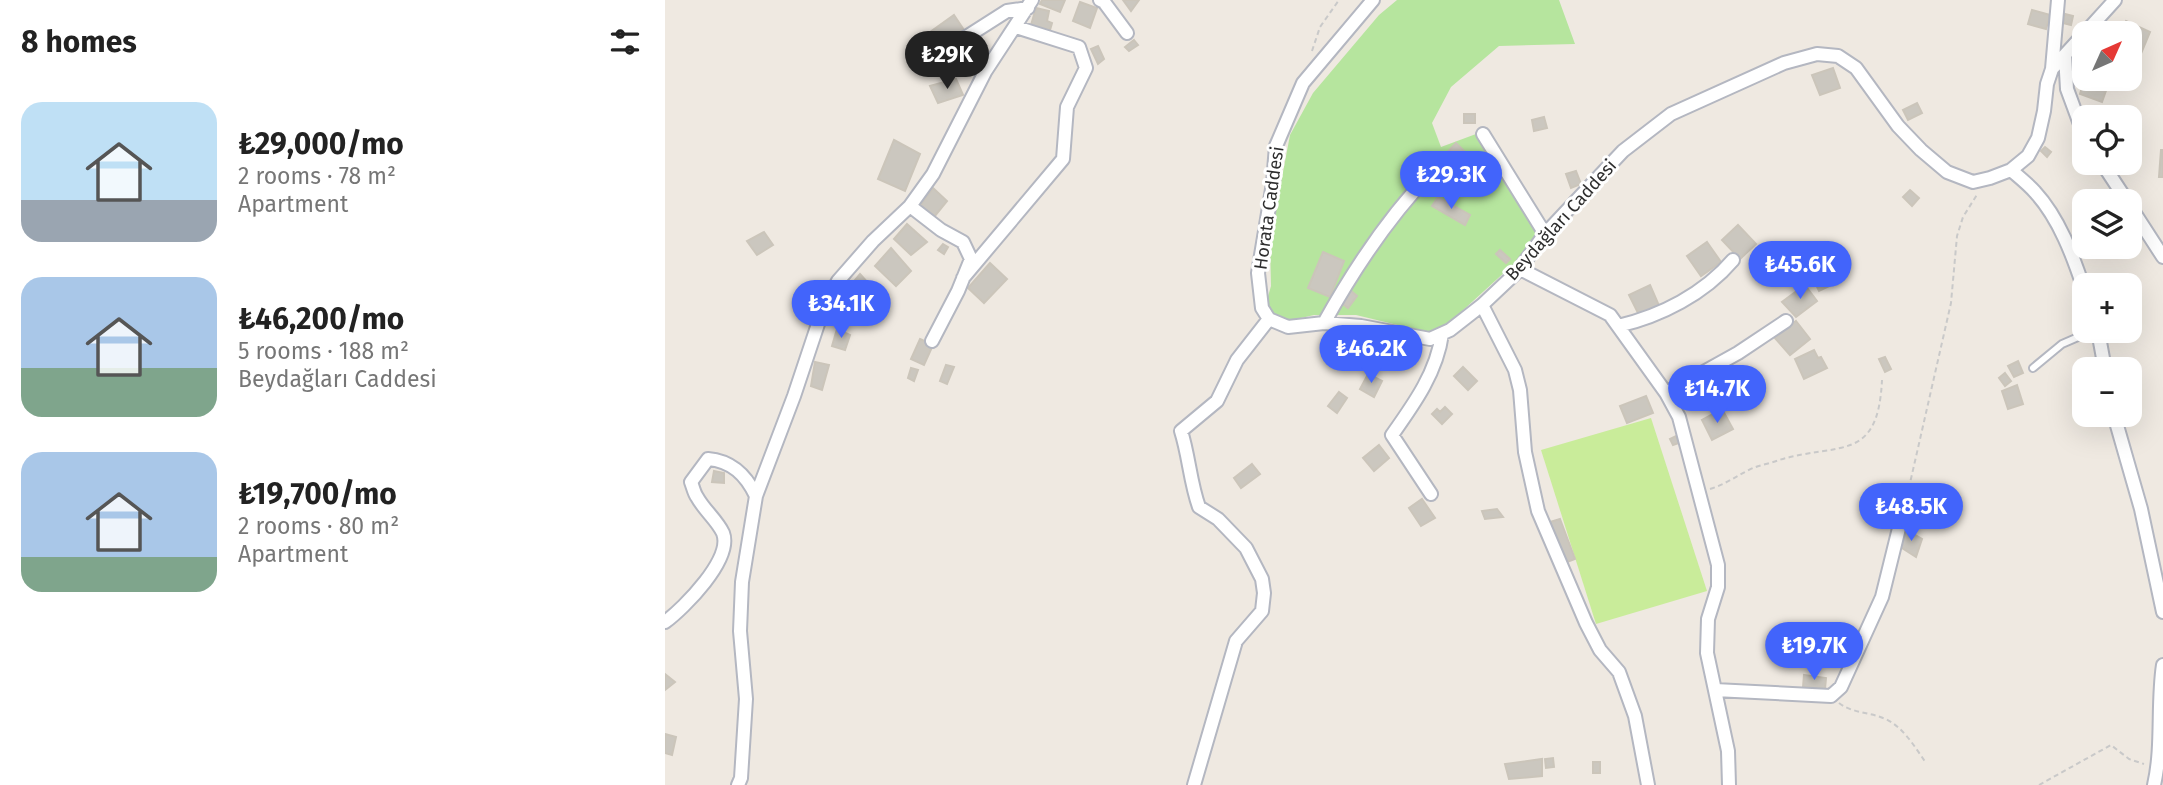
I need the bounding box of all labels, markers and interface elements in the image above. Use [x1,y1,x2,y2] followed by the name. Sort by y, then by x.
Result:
[2072,21,2142,91] north arrow
[2072,21,2142,427] map controls
[606,23,644,61] icon: filters
[21,24,137,60] text: 8 homes
[906,32,988,91] pin: ₺29K
[921,40,973,68] text: ₺29K
[2072,105,2142,175] button: locate
[238,126,404,162] text: ₺29,000/mo
[77,130,161,214] icon: home
[1249,145,1289,271] street label: Horata Caddesi
[1394,152,1508,211] pin: ₺29.3K
[1501,155,1621,285] street label: Beydağları Caddesi
[1416,160,1486,188] text: ₺29.3K
[238,162,396,190] text: 2 rooms · 78 m²
[2072,189,2142,259] button: layers
[238,190,348,218] text: Apartment
[1743,242,1857,301] pin: ₺45.6K
[1765,250,1835,278] text: ₺45.6K
[2072,273,2142,343] button: +
[784,280,898,340] pin: ₺34.1K
[808,289,874,317] text: ₺34.1K
[238,301,404,337] text: ₺46,200/mo
[77,305,161,389] icon: home
[1314,326,1428,385] pin: ₺46.2K
[1335,334,1407,362] text: ₺46.2K
[238,337,409,365] text: 5 rooms · 188 m²
[2072,357,2142,427] button: −
[238,365,437,393] text: Beydağları Caddesi
[1660,366,1774,425] pin: ₺14.7K
[1684,374,1750,402] text: ₺14.7K
[238,476,397,512] text: ₺19,700/mo
[77,480,161,564] icon: home
[1854,484,1968,543] pin: ₺48.5K
[1875,492,1947,520] text: ₺48.5K
[238,512,399,540] text: 2 rooms · 80 m²
[238,540,348,568] text: Apartment
[1757,622,1871,682] pin: ₺19.7K
[1781,631,1847,659] text: ₺19.7K

